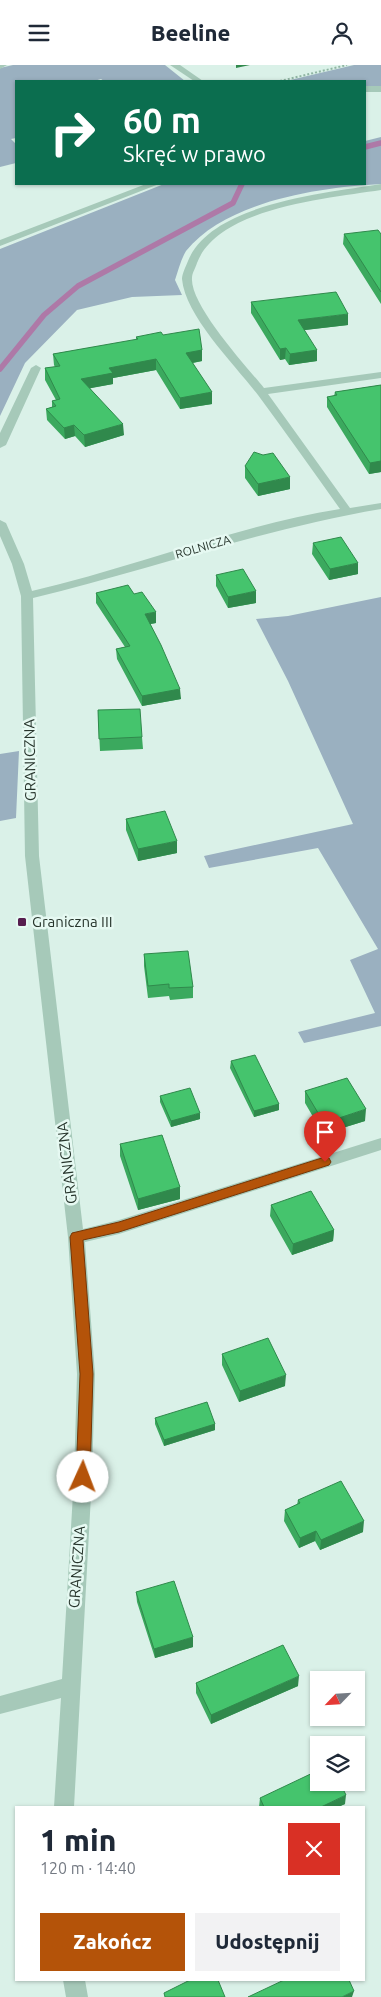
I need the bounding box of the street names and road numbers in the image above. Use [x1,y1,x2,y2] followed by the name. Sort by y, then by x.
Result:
[174,532,232,561] street label: ROLNICZA
[20,718,39,801] street label: GRANICZNA
[53,1121,80,1205] street label: GRANICZNA
[65,1525,88,1609] street label: GRANICZNA

